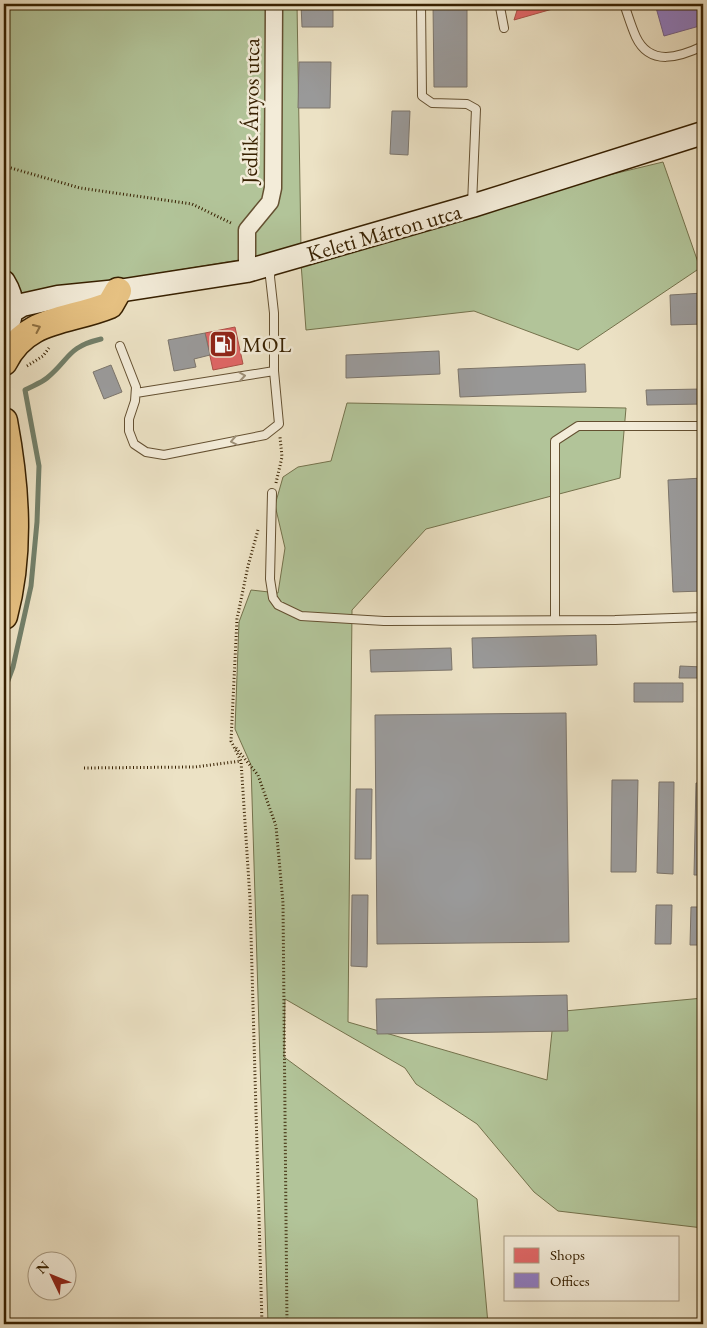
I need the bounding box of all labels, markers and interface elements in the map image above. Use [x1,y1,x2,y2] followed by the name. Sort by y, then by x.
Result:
[235,38,266,186] street label: Jedlik Ányos utca
[304,197,465,268] street label: Keleti Márton utca
[32,324,41,334] one-way arrow
[208,329,238,359] fuel station icon: MOL
[242,330,292,359] place label: MOL
[239,371,247,382] one-way arrow
[230,435,239,445] one-way arrow
[504,1236,680,1300] legend
[550,1245,585,1264] text: Shops
[28,1250,78,1300] north arrow
[32,1256,53,1277] text: N
[550,1271,590,1290] text: Offices

